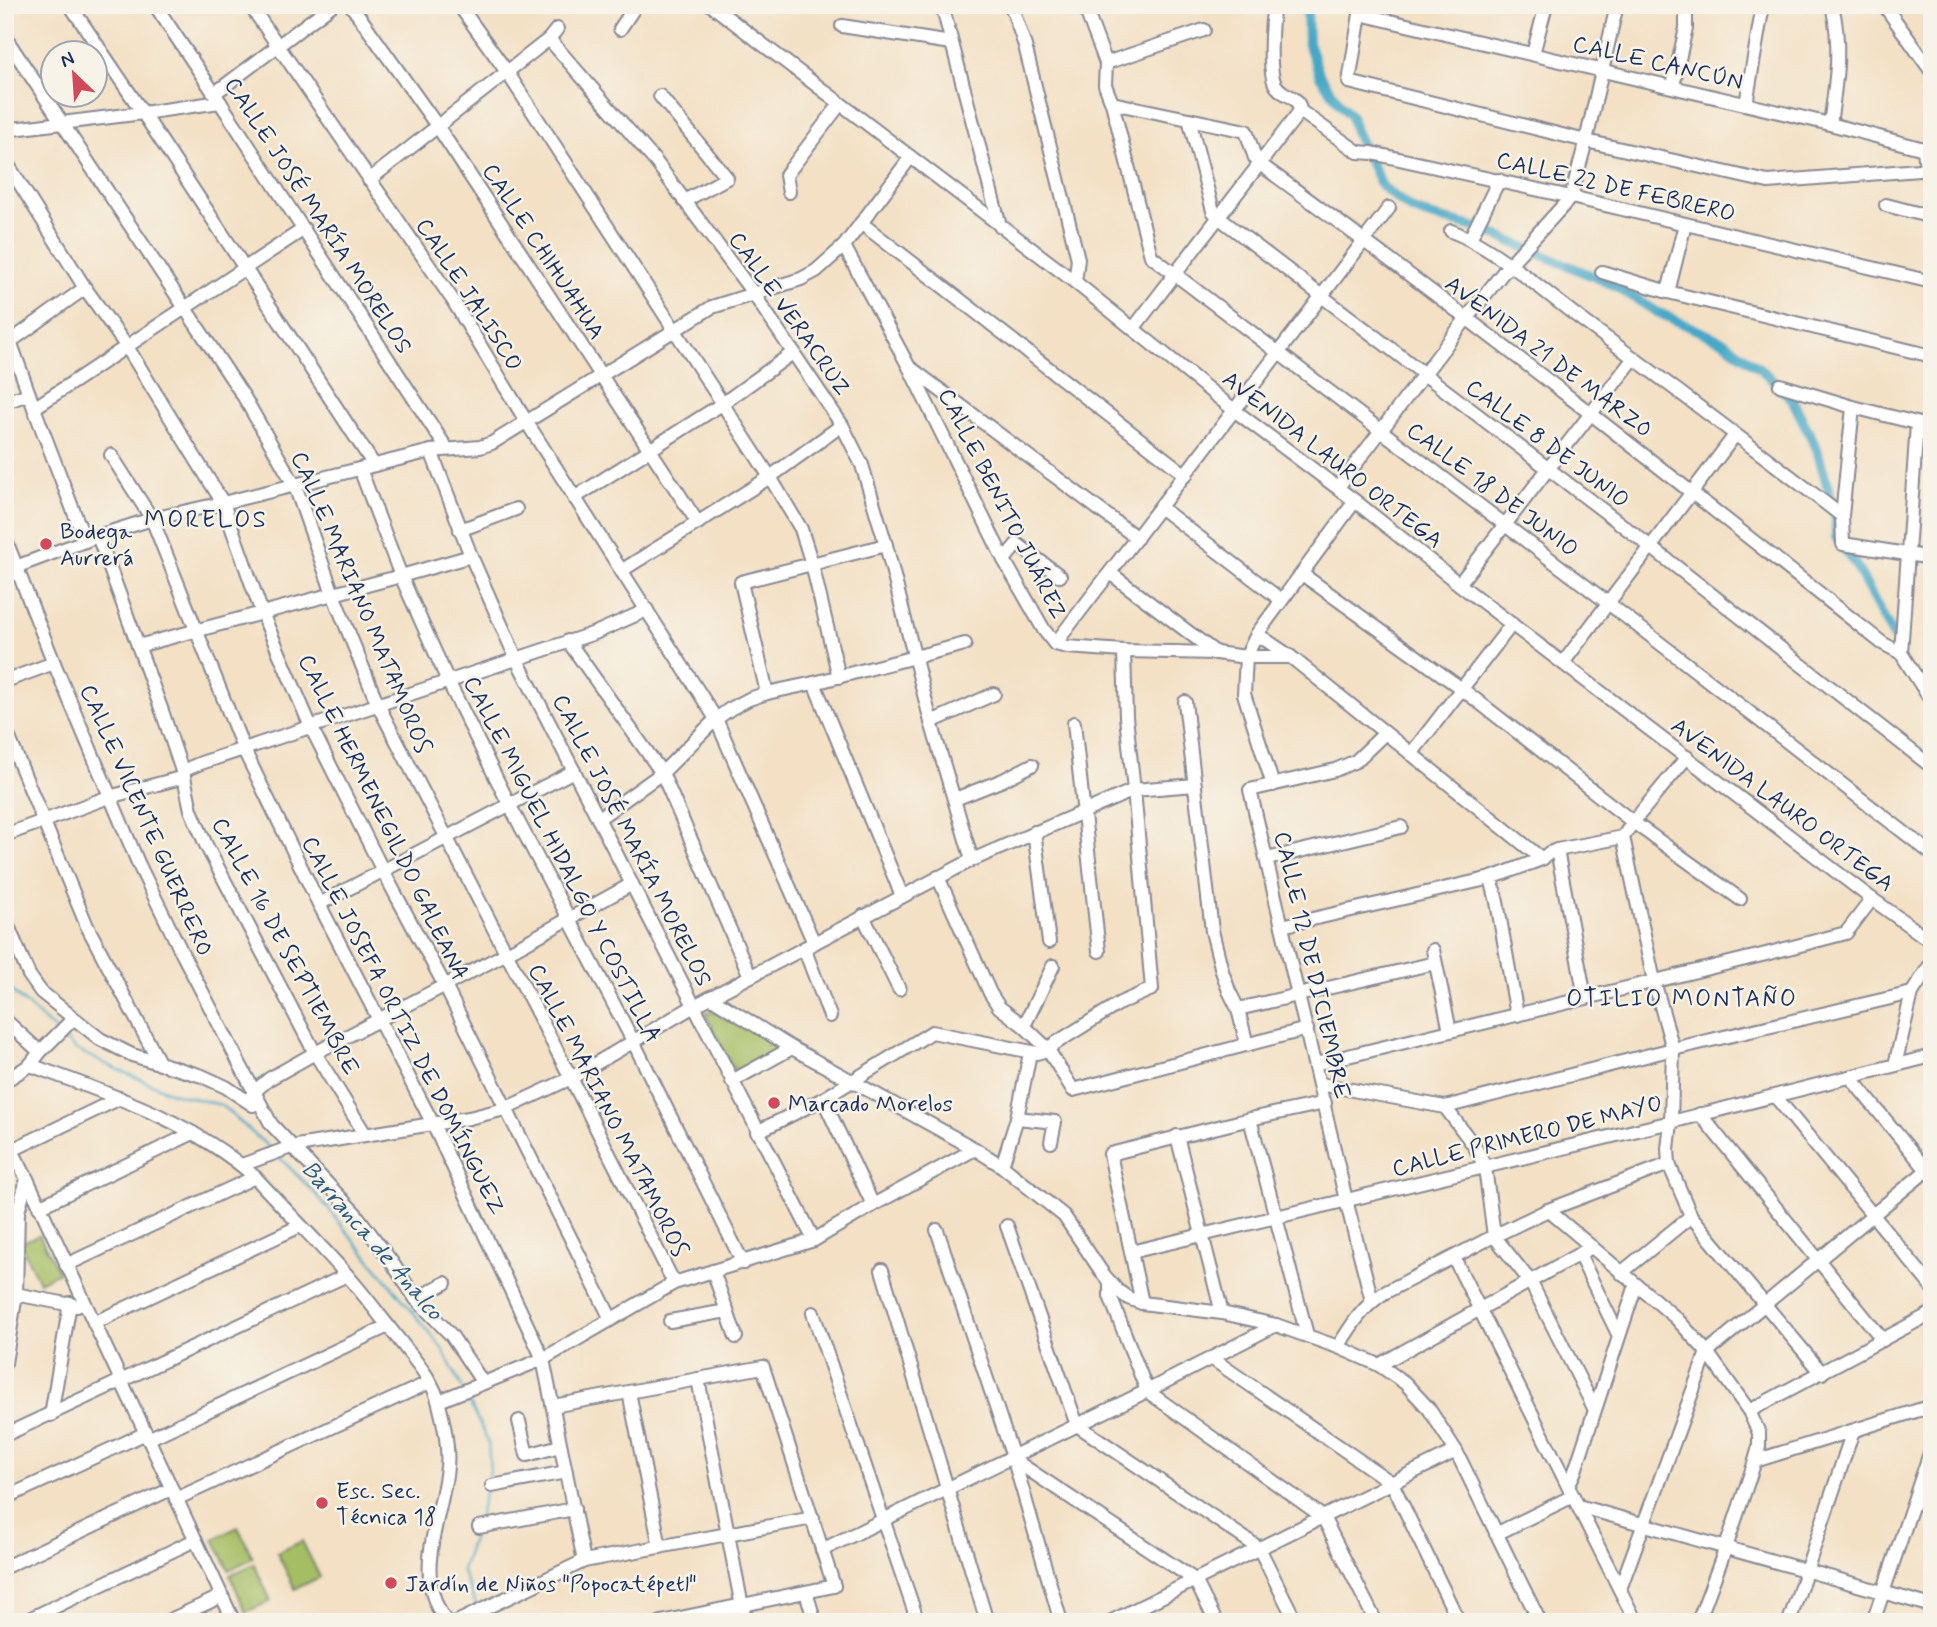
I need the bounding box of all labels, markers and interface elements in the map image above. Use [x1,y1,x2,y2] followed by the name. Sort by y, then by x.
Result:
[1570,30,1746,98] street label: CALLE CANCÚN
[38,38,108,108] north arrow
[56,46,78,74] text: N
[217,72,419,360] street label: CALLE JOSÉ MARÍA MORELOS
[1493,146,1738,230] street label: CALLE 22 DE FEBRERO
[474,158,611,346] street label: CALLE CHIHUAHUA
[408,213,529,377] street label: CALLE JALISCO
[721,227,856,402] street label: CALLE VERACRUZ
[1438,270,1658,446] street label: AVENIDA 21 DE MARZO
[1215,365,1448,556] street label: AVENIDA LAURO ORTEGA
[1459,373,1635,516] street label: CALLE 8 DE JUNIO
[930,384,1072,624] street label: CALLE BENITO JUÁREZ
[1400,416,1584,565] street label: CALLE 18 DE JUNIO
[283,447,438,759] street label: CALLE MARIANO MATAMOROS
[144,505,268,536] district label: MORELOS
[60,518,134,574] place label: Bodega Aurrerá
[38,536,54,552] marker: Bodega Aurrerá
[290,650,474,986] street label: CALLE HERMENEGILDO GALEANA
[455,671,667,1048] street label: CALLE MIGUEL HIDALGO Y COSTILLA
[72,680,219,961] street label: CALLE VICENTE GUERRERO
[544,689,719,992] street label: CALLE JOSÉ MARÍA MORELOS
[1664,712,1899,899] street label: AVENIDA LAURO ORTEGA
[203,813,365,1081] street label: CALLE 16 DE SEPTIEMBRE
[1266,829,1356,1102] street label: CALLE 12 DE DICIEMBRE
[293,832,511,1220] street label: CALLE JOSEFA ORTIZ DE DOMÍNGUEZ
[520,959,695,1263] street label: CALLE MARIANO MATAMOROS
[1566,984,1798,1015] district label: OTILIO MONTAÑO
[1389,1089,1666,1185] street label: CALLE PRIMERO DE MAYO
[788,1090,953,1120] place label: Marcado Morelos
[766,1095,782,1111] marker: Marcado Morelos
[294,1155,450,1328] water label: Barranca de Analco
[336,1477,437,1533] place label: Esc. Sec. Técnica 18
[314,1495,330,1511] marker: Esc. Sec. Técnica 18
[405,1570,697,1600] place label: Jardín de Niños "Popocatépetl"
[383,1575,399,1591] marker: Jardín de Niños "Popocatépetl"

